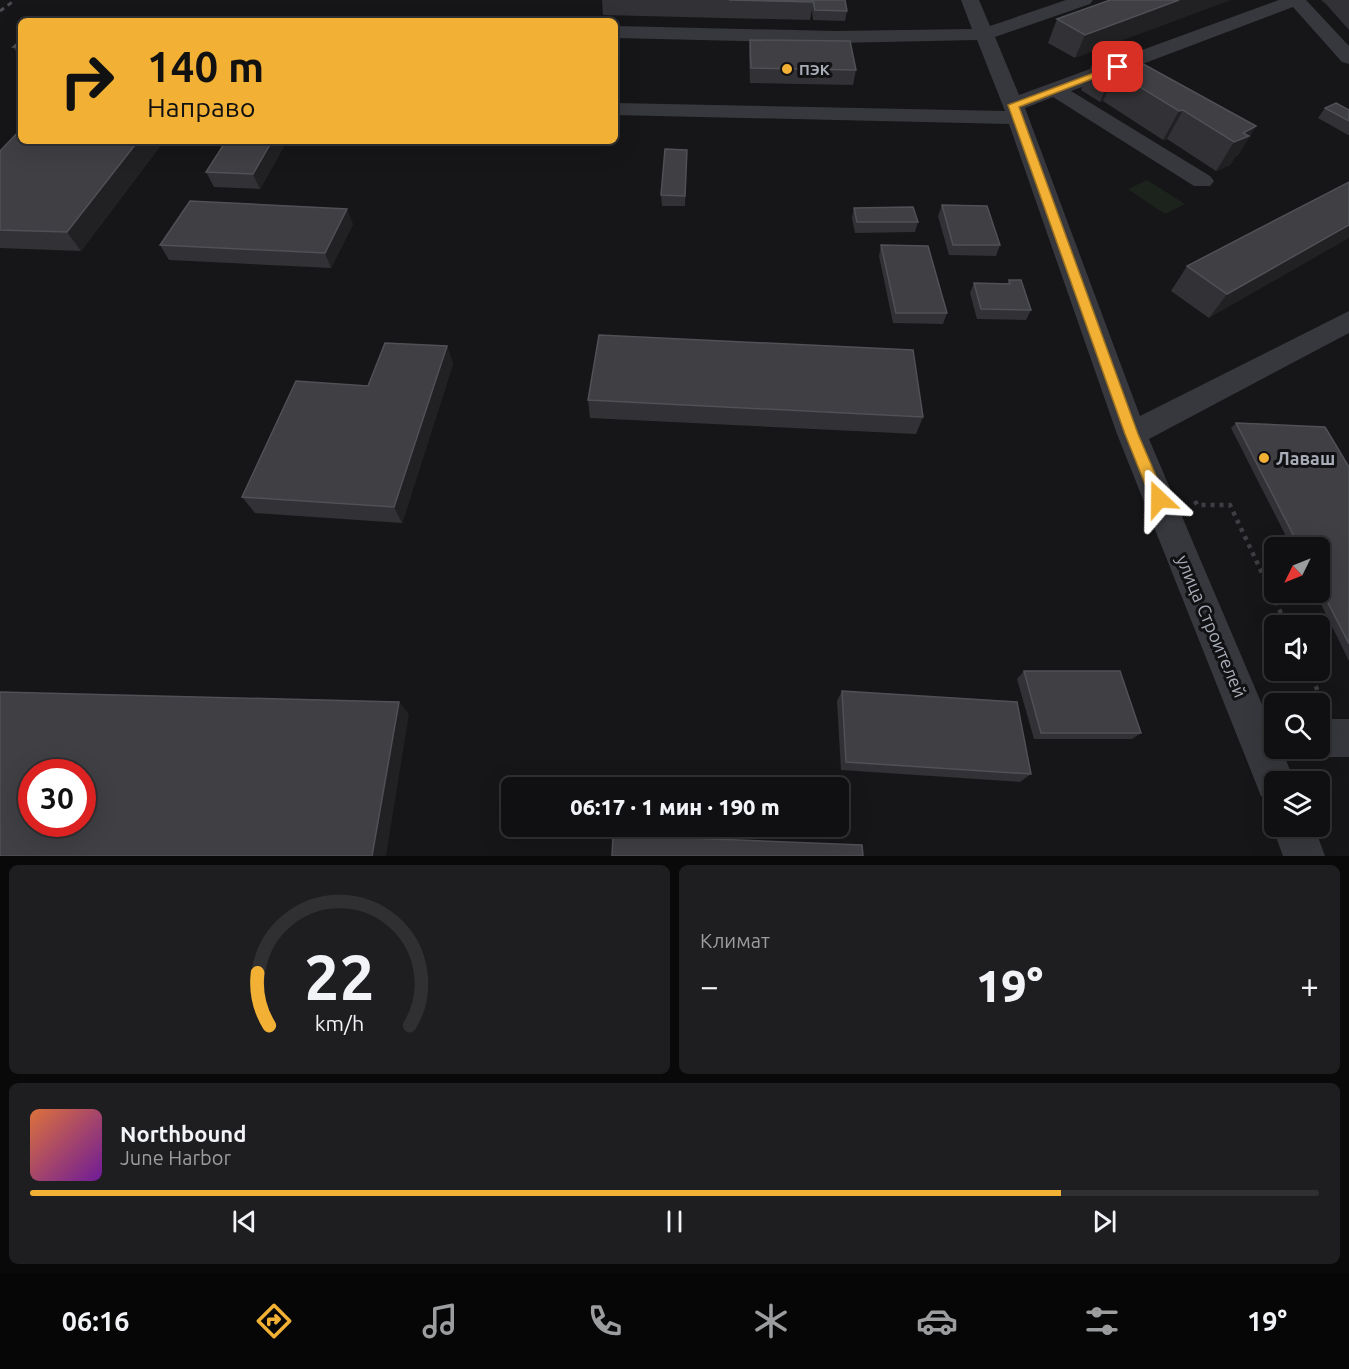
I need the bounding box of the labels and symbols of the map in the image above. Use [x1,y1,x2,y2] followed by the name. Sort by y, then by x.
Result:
[1092,41,1143,92] pin
[799,61,830,78] place label: ПЭК
[780,62,794,76] marker: ПЭК
[1276,448,1335,468] place label: Лаваш
[1257,451,1271,465] marker: Лаваш
[1127,467,1191,531] position arrow
[1264,537,1330,603] north arrow
[1173,552,1251,700] street label: улица Строителей
[18,759,96,837] speed limit sign: 30

